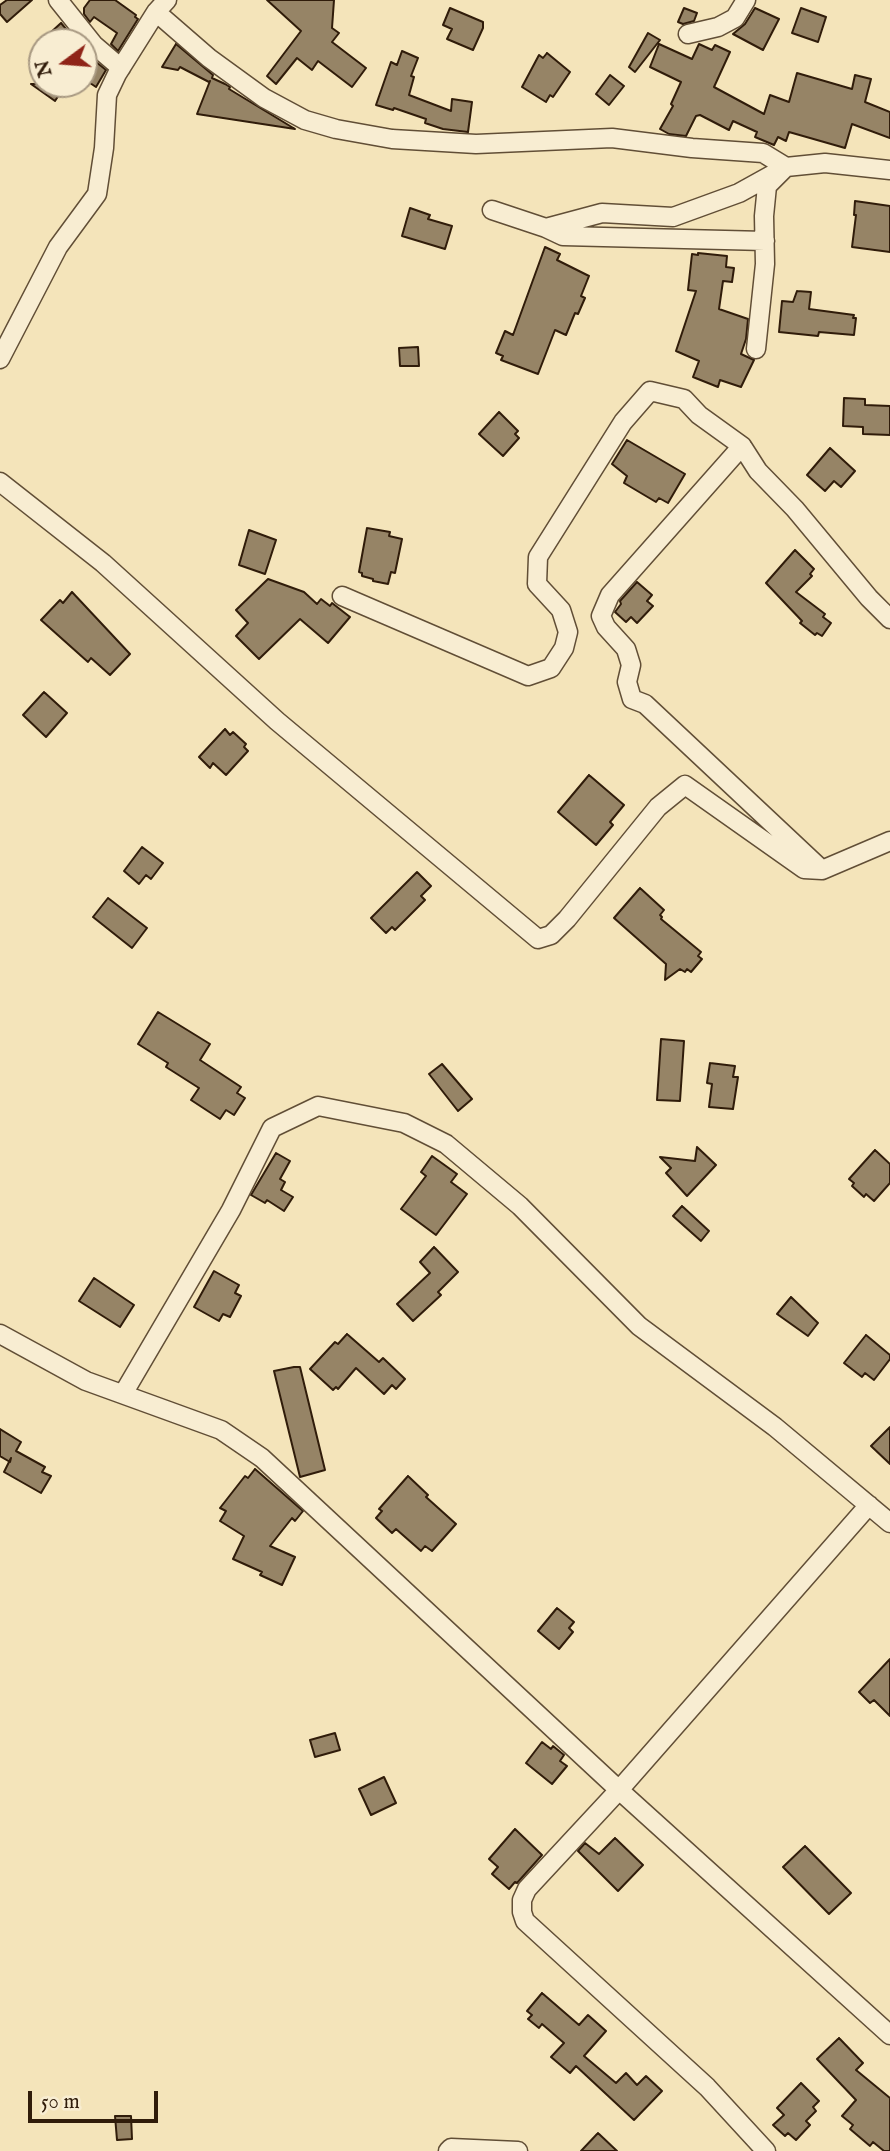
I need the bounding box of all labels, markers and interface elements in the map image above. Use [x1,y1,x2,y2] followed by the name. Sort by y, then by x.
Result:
[28,28,98,98] north arrow
[31,57,59,79] text: N
[32,2078,161,2122] scale bar
[41,2089,80,2116] text: 50 m

